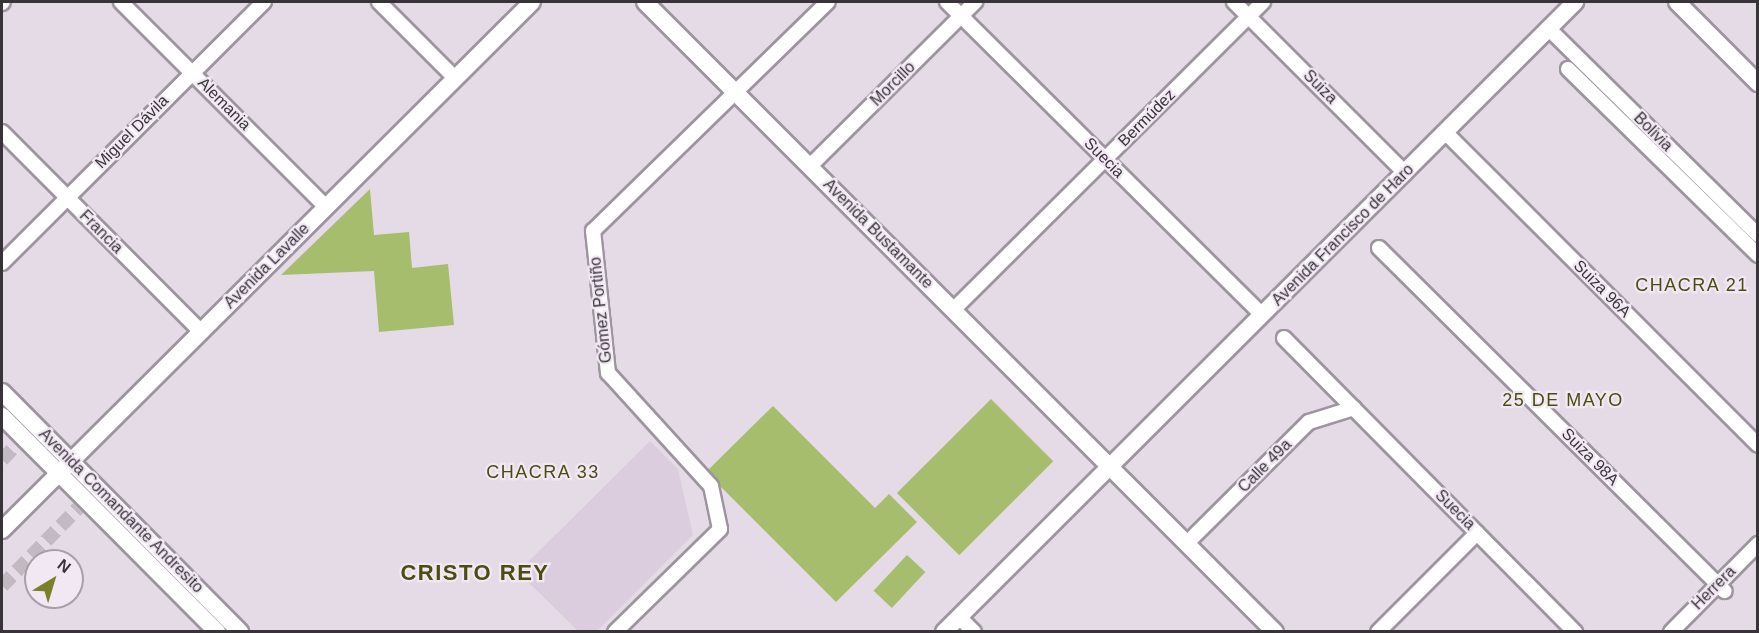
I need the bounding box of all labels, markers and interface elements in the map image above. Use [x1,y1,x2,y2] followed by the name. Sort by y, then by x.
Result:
[867,58,919,110] street label: Morcillo
[1299,66,1341,108] street label: Suiza
[194,74,254,134] street label: Alemania
[1114,85,1180,151] street label: Bermúdez
[91,91,173,173] street label: Miguel Dávila
[1630,109,1676,155] street label: Bolivia
[1080,134,1128,182] street label: Suecia
[1268,160,1418,310] street label: Avenida Francisco de Haro
[819,175,937,293] street label: Avenida Bustamante
[75,206,127,258] street label: Francia
[220,219,314,313] street label: Avenida Lavalle
[586,256,616,364] street label: Gómez Portiño
[1569,256,1635,322] street label: Suiza 96A
[1635,274,1749,296] district label: CHACRA 21
[1502,389,1624,411] district label: 25 DE MAYO
[34,424,208,598] street label: Avenida Comandante Andresito
[1557,424,1623,490] street label: Suiza 98A
[1234,435,1296,497] street label: Calle 49a
[486,461,600,483] district label: CHACRA 33
[1431,486,1479,534] street label: Suecia
[24,549,84,609] north arrow
[54,556,74,576] text: N
[400,560,550,586] district label: CRISTO REY
[1688,562,1740,614] street label: Herrera

